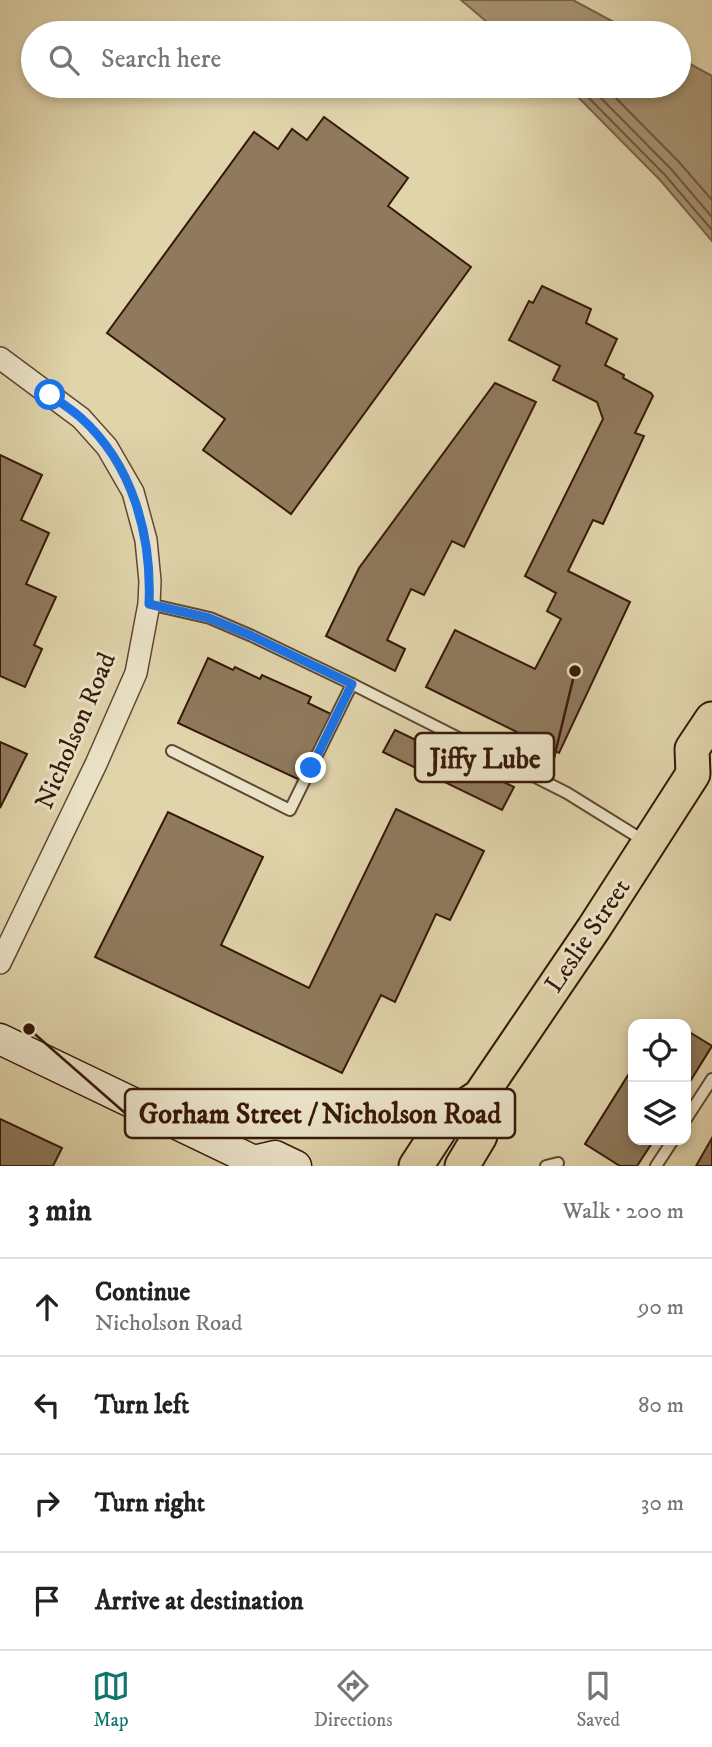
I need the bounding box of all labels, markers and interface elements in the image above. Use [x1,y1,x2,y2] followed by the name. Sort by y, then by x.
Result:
[21,21,691,98] search box
[45,41,83,79] icon: search
[101,43,221,76] text: Search here
[34,379,65,410] route start
[28,648,124,814] street label: Nicholson Road
[415,733,554,782] callout: Jiffy Lube
[426,742,541,777] text: Jiffy Lube
[295,752,326,783] route end
[538,873,638,999] street label: Leslie Street
[628,1019,691,1145] map controls
[628,1019,691,1082] button: locate
[628,1082,691,1145] button: layers
[125,1089,515,1138] callout: Gorham Street / Nicholson Road
[139,1097,502,1132] text: Gorham Street / Nicholson Road
[28,1193,92,1230] text: 3 min
[563,1197,684,1226] text: Walk · 200 m
[95,1276,190,1309] text: Continue
[28,1288,66,1326] icon: ahead
[638,1293,684,1322] text: 90 m
[95,1309,243,1338] text: Nicholson Road
[28,1386,66,1424] icon: left
[95,1389,189,1422] text: Turn left
[638,1391,684,1420] text: 80 m
[28,1484,66,1522] icon: right
[95,1487,205,1520] text: Turn right
[641,1489,684,1518] text: 30 m
[28,1582,66,1620] icon: arrive
[95,1585,304,1618] text: Arrive at destination
[92,1667,130,1732] tab: Map
[314,1667,393,1732] tab: Directions
[576,1667,620,1732] tab: Saved

